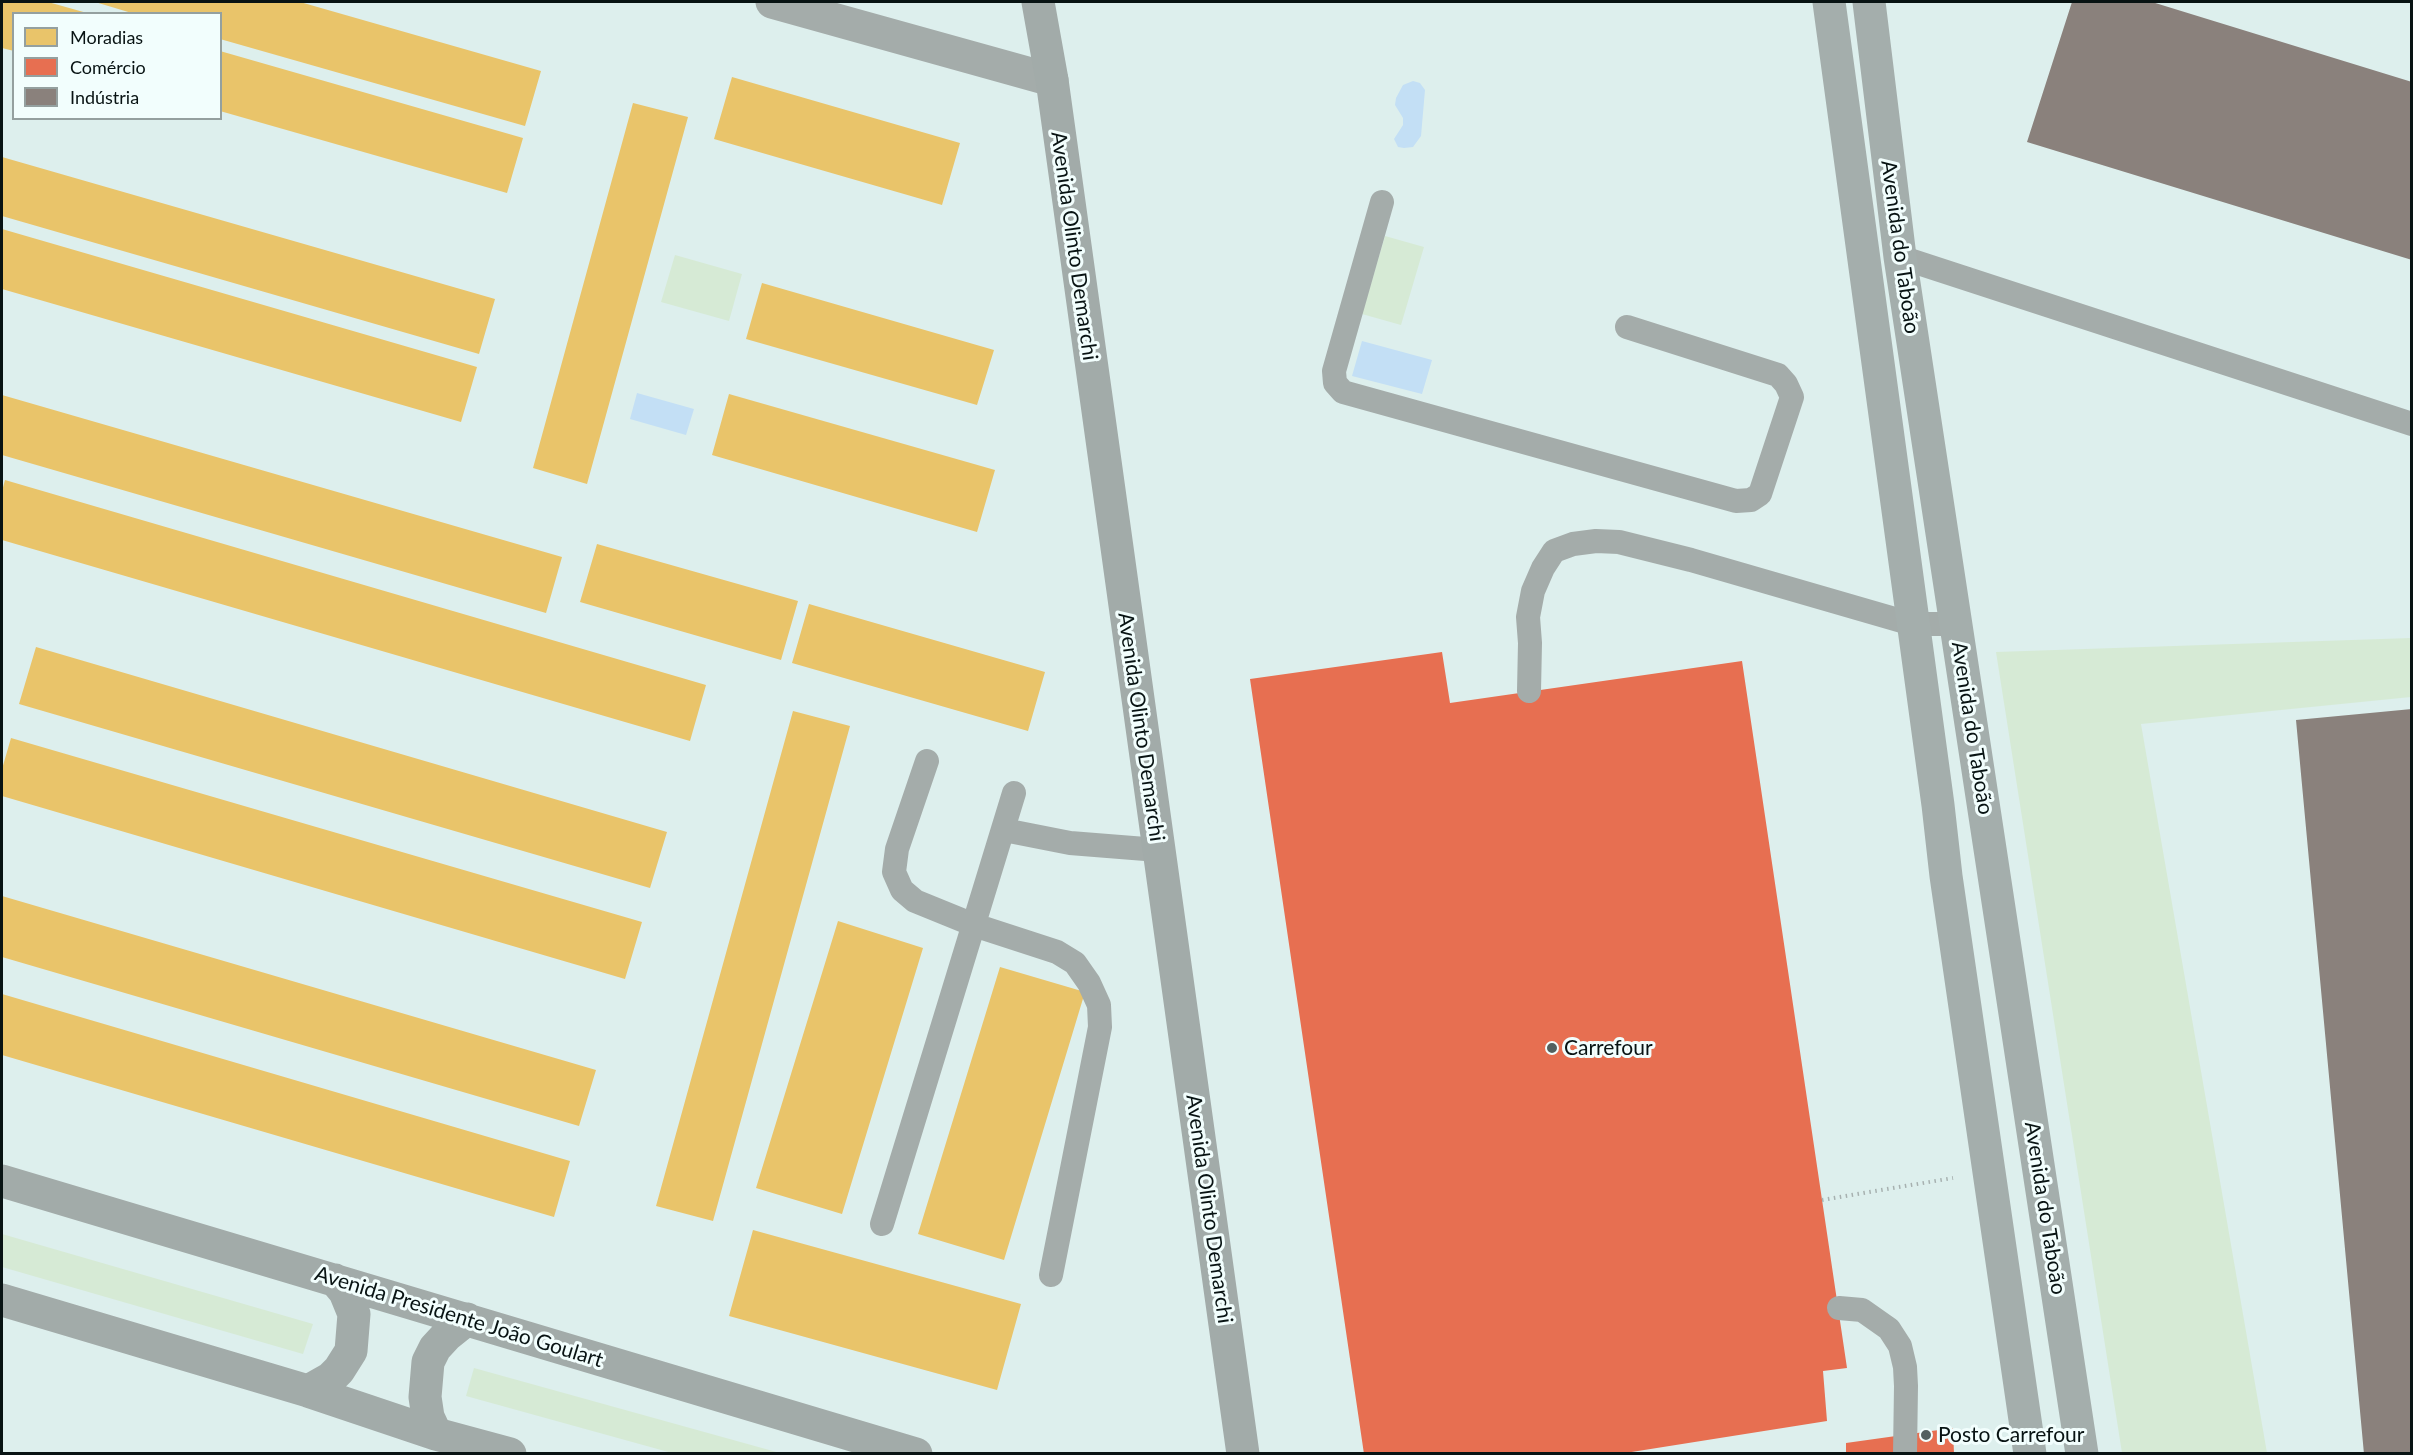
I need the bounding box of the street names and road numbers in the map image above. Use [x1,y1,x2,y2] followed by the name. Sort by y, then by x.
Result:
[1045,130,1103,362] street label: Avenida Olinto Demarchi
[1875,159,1925,335] street label: Avenida do Taboão
[1112,611,1170,843] street label: Avenida Olinto Demarchi
[1946,640,1998,816] street label: Avenida do Taboão
[1180,1093,1238,1325] street label: Avenida Olinto Demarchi
[2019,1120,2071,1296] street label: Avenida do Taboão
[312,1261,606,1373] street label: Avenida Presidente João Goulart

